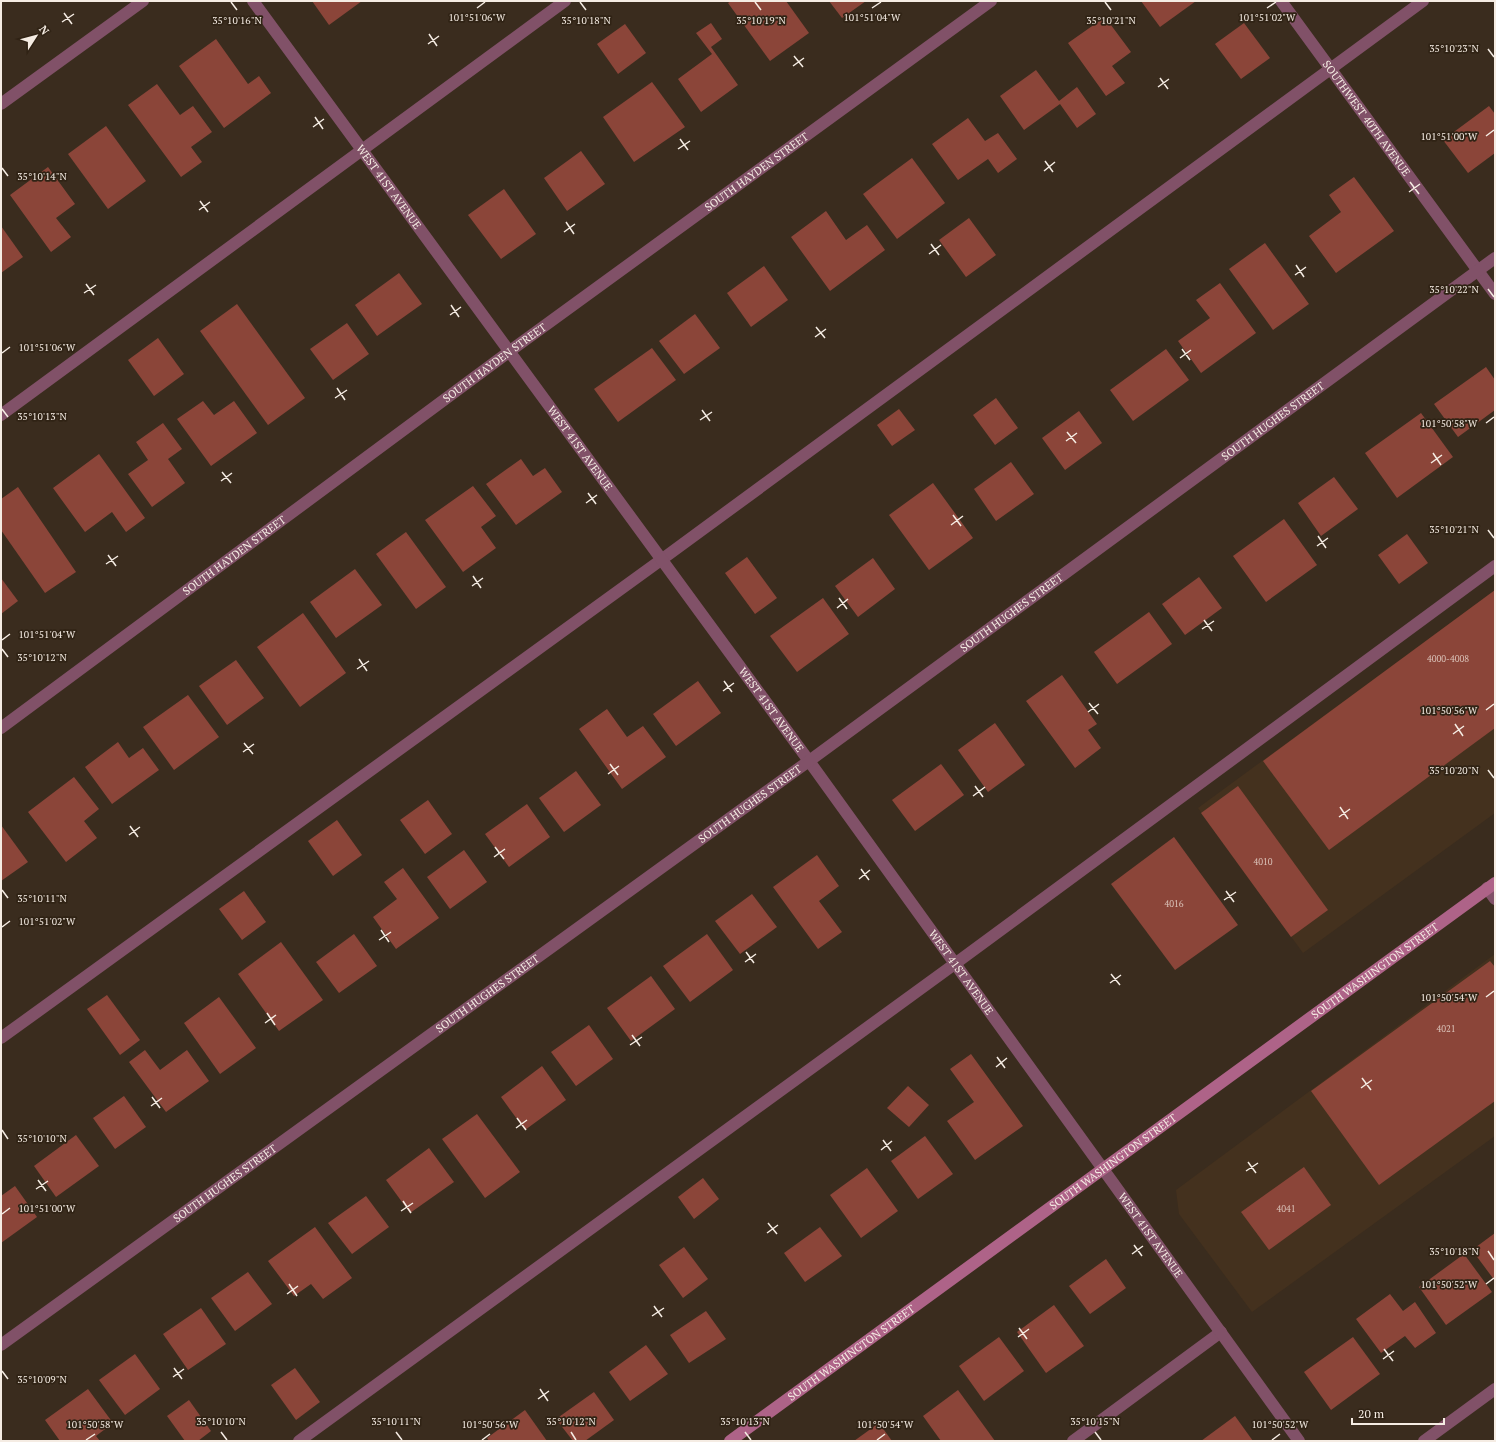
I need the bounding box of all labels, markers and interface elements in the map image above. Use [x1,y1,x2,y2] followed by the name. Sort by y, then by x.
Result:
[449,11,506,24] text: 101°51'06"W
[844,11,901,24] text: 101°51'04"W
[1239,11,1296,24] text: 101°51'02"W
[212,14,262,27] text: 35°10'16"N
[561,14,611,27] text: 35°10'18"N
[736,14,786,27] text: 35°10'19"N
[1086,14,1136,27] text: 35°10'21"N
[16,16,56,56] north arrow
[36,23,53,38] text: N
[1429,42,1479,55] text: 35°10'23"N
[1320,58,1413,179] street label: SOUTHWEST 40TH AVENUE
[702,129,811,214] street label: SOUTH HAYDEN STREET
[1421,130,1478,143] text: 101°51'00"W
[353,142,424,232] street label: WEST 41ST AVENUE
[17,170,67,183] text: 35°10'14"N
[1429,283,1479,296] text: 35°10'22"N
[440,320,549,405] street label: SOUTH HAYDEN STREET
[19,341,76,354] text: 101°51'06"W
[1218,378,1327,463] street label: SOUTH HUGHES STREET
[545,403,616,493] street label: WEST 41ST AVENUE
[17,410,67,423] text: 35°10'13"N
[1421,417,1478,430] text: 101°50'58"W
[180,512,289,598] street label: SOUTH HAYDEN STREET
[1429,523,1479,536] text: 35°10'21"N
[957,570,1066,655] street label: SOUTH HUGHES STREET
[19,628,76,641] text: 101°51'04"W
[17,651,67,664] text: 35°10'12"N
[1427,653,1469,665] house number: 4000-4008
[736,665,807,755] street label: WEST 41ST AVENUE
[1421,704,1478,717] text: 101°50'56"W
[695,762,805,846] street label: SOUTH HUGHES STREET
[1429,764,1479,777] text: 35°10'20"N
[1253,856,1273,868] house number: 4010
[17,892,67,905] text: 35°10'11"N
[1164,898,1184,910] house number: 4016
[19,915,76,928] text: 101°51'02"W
[1308,920,1441,1022] street label: SOUTH WASHINGTON STREET
[926,927,996,1017] street label: WEST 41ST AVENUE
[433,951,542,1036] street label: SOUTH HUGHES STREET
[1421,991,1478,1004] text: 101°50'54"W
[1436,1023,1456,1035] house number: 4021
[1047,1111,1179,1213] street label: SOUTH WASHINGTON STREET
[17,1132,67,1145] text: 35°10'10"N
[170,1141,279,1225] street label: SOUTH HUGHES STREET
[1115,1190,1186,1280] street label: WEST 41ST AVENUE
[19,1202,76,1215] text: 101°51'00"W
[1276,1203,1296,1215] house number: 4041
[1429,1245,1479,1258] text: 35°10'18"N
[1421,1278,1478,1291] text: 101°50'52"W
[785,1301,918,1404] street label: SOUTH WASHINGTON STREET
[17,1373,67,1386] text: 35°10'09"N
[1352,1400,1444,1426] scale bar
[1358,1406,1385,1421] text: 20 m
[196,1415,246,1428] text: 35°10'10"N
[371,1415,421,1428] text: 35°10'11"N
[546,1415,596,1428] text: 35°10'12"N
[720,1415,770,1428] text: 35°10'13"N
[1070,1415,1120,1428] text: 35°10'15"N
[67,1418,124,1431] text: 101°50'58"W
[462,1418,519,1431] text: 101°50'56"W
[857,1418,914,1431] text: 101°50'54"W
[1252,1418,1309,1431] text: 101°50'52"W

